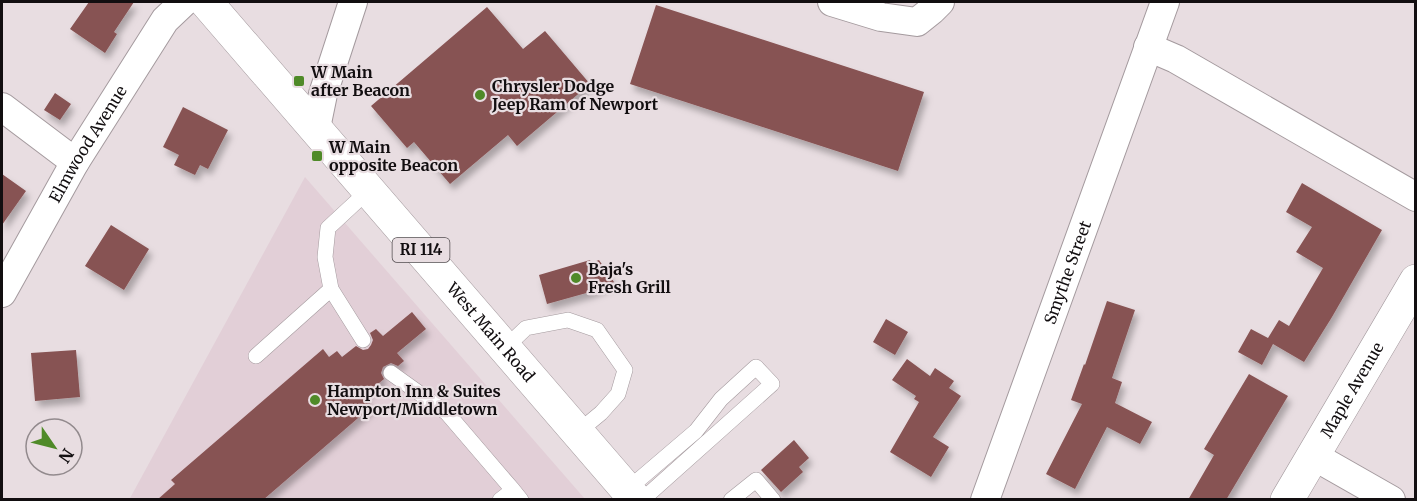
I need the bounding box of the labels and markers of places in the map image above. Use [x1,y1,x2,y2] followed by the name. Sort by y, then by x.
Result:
[310,62,410,100] place label: W Main after Beacon
[292,74,306,88] marker: W Main after Beacon
[491,76,659,114] place label: Chrysler Dodge Jeep Ram of Newport
[473,88,487,102] marker: Chrysler Dodge Jeep Ram of Newport
[328,137,458,175] place label: W Main opposite Beacon
[310,149,324,163] marker: W Main opposite Beacon
[588,259,671,297] place label: Baja's Fresh Grill
[569,271,583,285] marker: Baja's Fresh Grill
[327,381,501,419] place label: Hampton Inn & Suites Newport/Middletown
[308,393,322,407] marker: Hampton Inn & Suites Newport/Middletown

